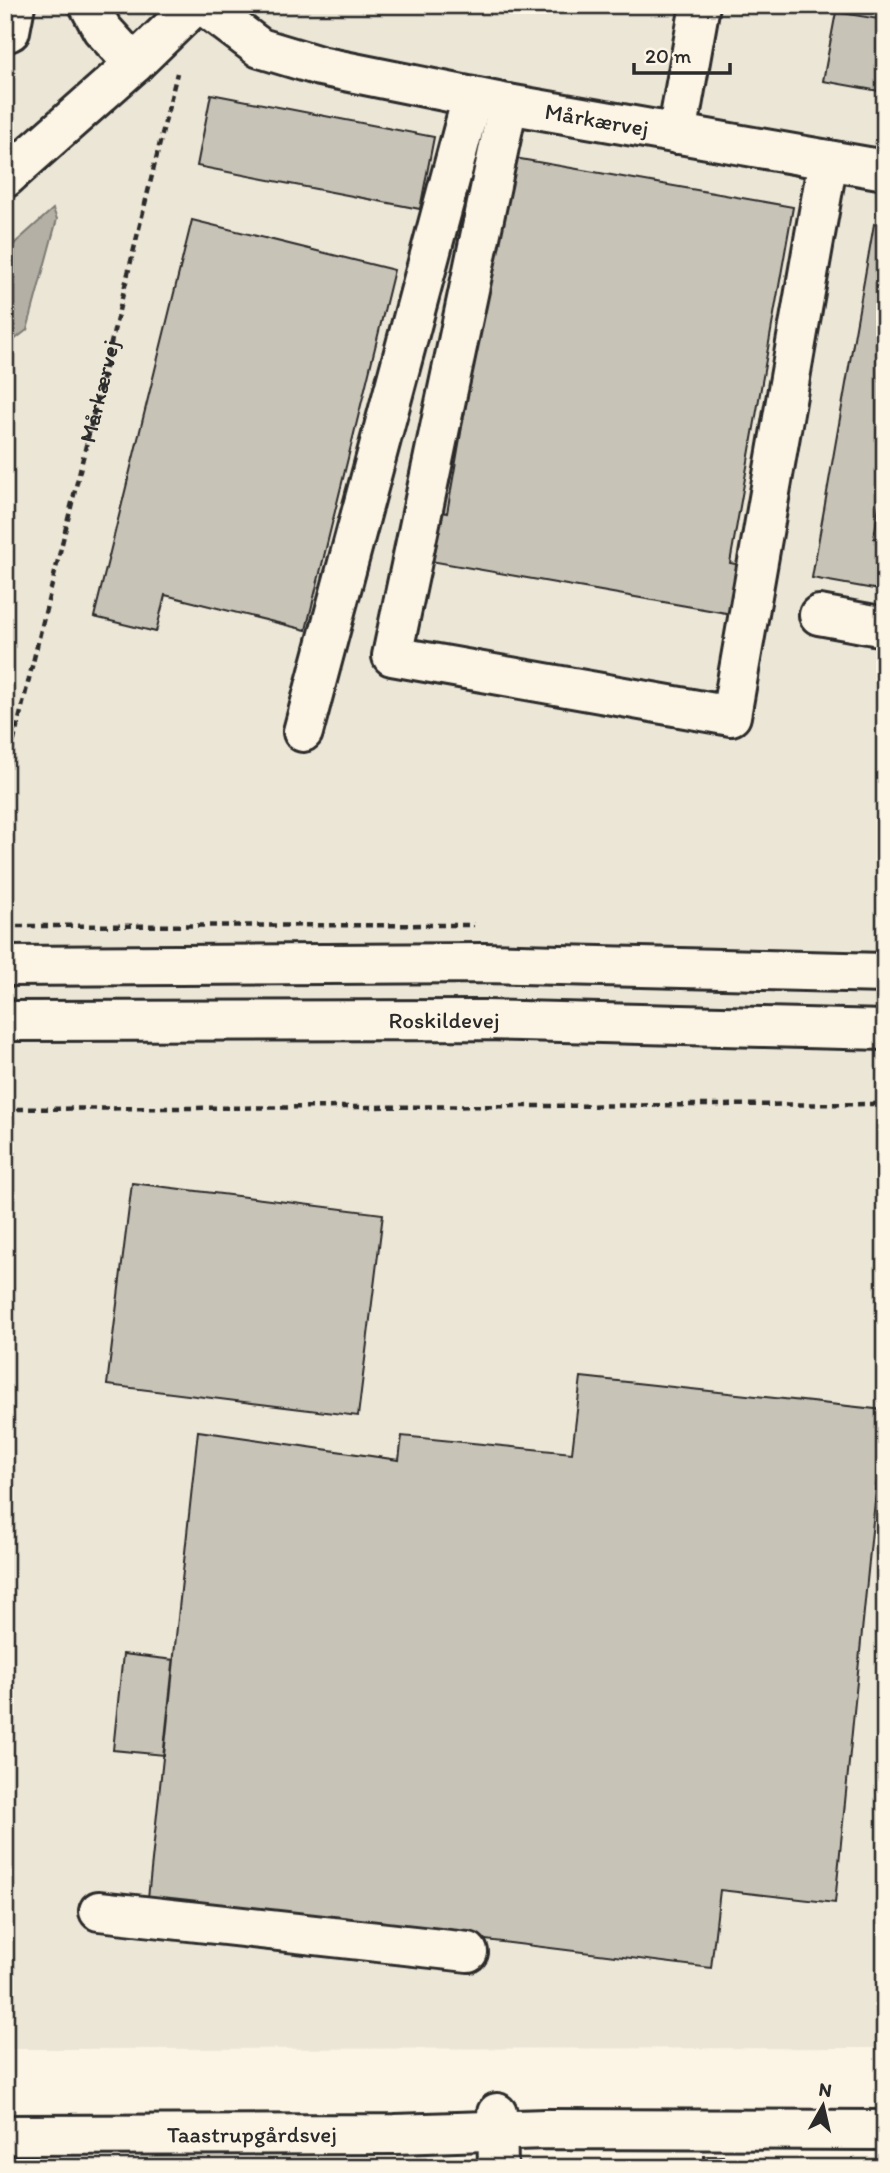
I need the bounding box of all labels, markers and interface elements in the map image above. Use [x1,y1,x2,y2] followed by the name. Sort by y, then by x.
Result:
[634,32,731,76] scale bar
[645,43,692,68] text: 20 m
[543,97,651,142] street label: Mårkærvej
[73,337,125,446] street label: Mårkærvej
[388,1006,500,1034] street label: Roskildevej
[788,2072,858,2142] north arrow
[817,2077,833,2102] text: N
[167,2120,337,2149] street label: Taastrupgårdsvej

